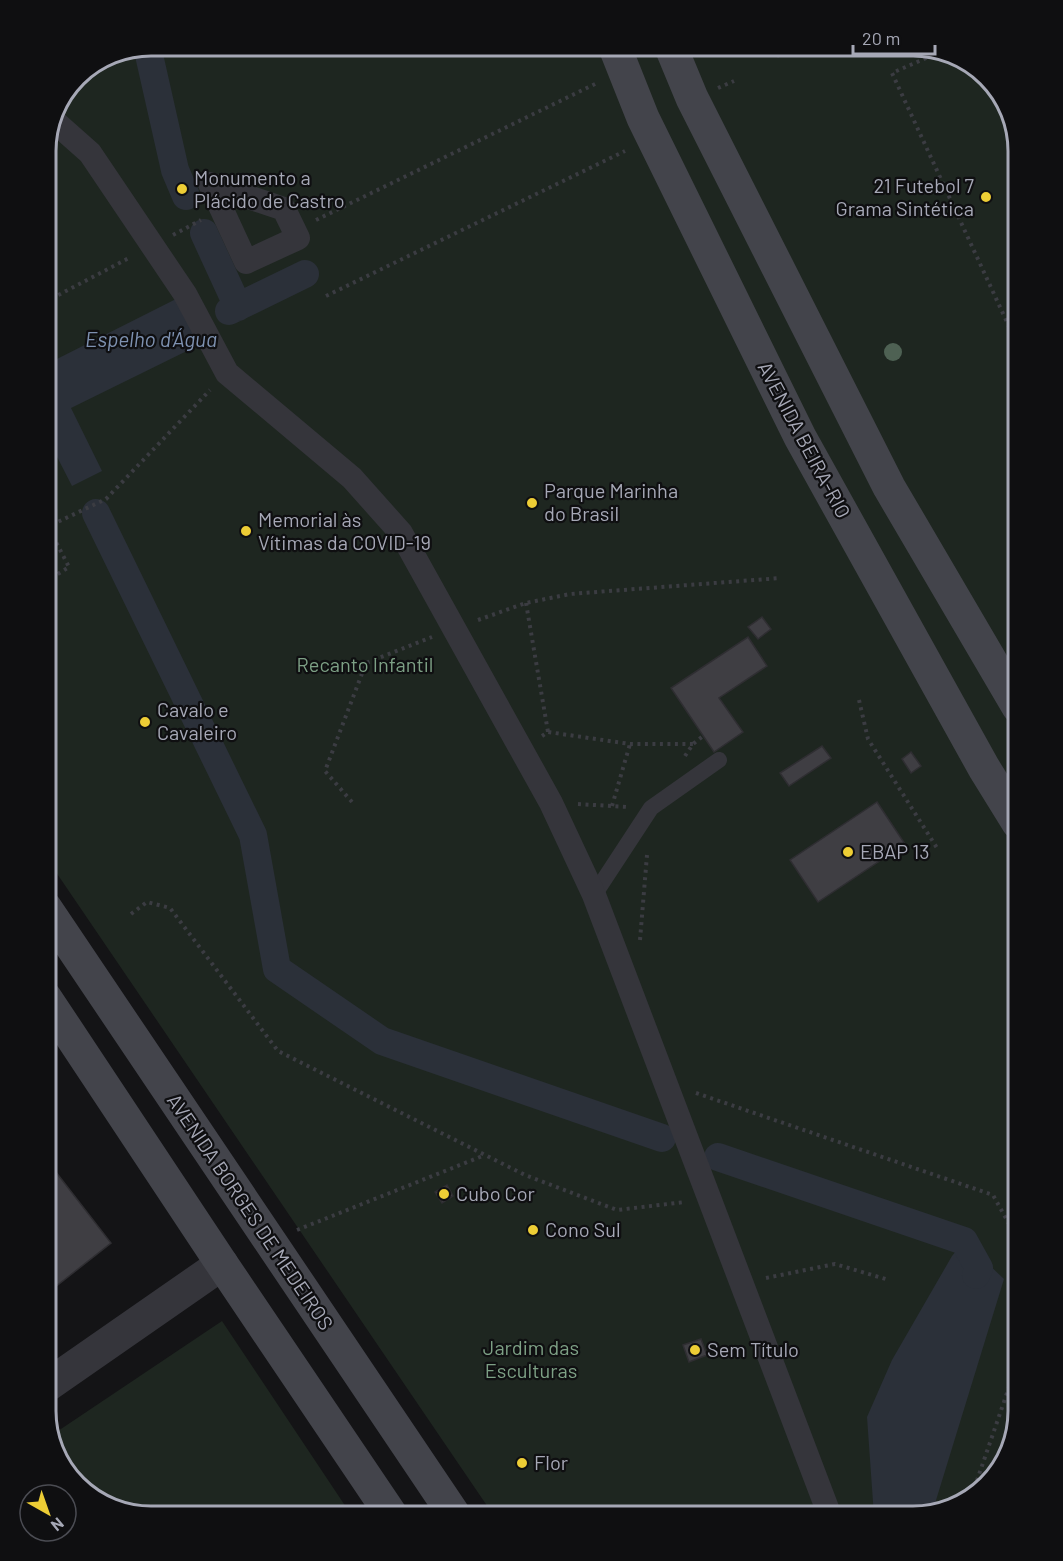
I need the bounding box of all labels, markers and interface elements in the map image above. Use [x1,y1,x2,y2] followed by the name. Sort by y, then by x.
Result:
[853,18,936,56] scale bar
[862,27,900,49] text: 20 m
[194,165,345,212] place label: Monumento a Plácido de Castro
[835,173,975,220] place label: 21 Futebol 7 Grama Sintética
[175,182,189,196] marker: Monumento a Plácido de Castro
[979,190,993,204] marker: 21 Futebol 7 Grama Sintética
[85,326,217,351] water label: Espelho d'Água
[753,357,856,522] street label: AVENIDA BEIRA-RIO
[544,478,678,525] place label: Parque Marinha do Brasil
[525,496,539,510] marker: Parque Marinha do Brasil
[258,507,431,554] place label: Memorial às Vítimas da COVID-19
[239,524,253,538] marker: Memorial às Vítimas da COVID-19
[297,652,433,676] park label: Recanto Infantil
[157,697,237,744] place label: Cavalo e Cavaleiro
[138,715,152,729] marker: Cavalo e Cavaleiro
[860,839,929,863] place label: EBAP 13
[841,845,855,859] marker: EBAP 13
[163,1089,339,1334] street label: AVENIDA BORGES DE MEDEIROS
[456,1181,535,1205] place label: Cubo Cor
[437,1187,451,1201] marker: Cubo Cor
[545,1217,621,1241] place label: Cono Sul
[526,1223,540,1237] marker: Cono Sul
[483,1335,579,1382] park label: Jardim das Esculturas
[707,1337,799,1361] place label: Sem Título
[688,1343,702,1357] marker: Sem Título
[534,1450,568,1474] place label: Flor
[515,1456,529,1470] marker: Flor
[18,1483,78,1543] north arrow
[48,1514,68,1536] text: N

